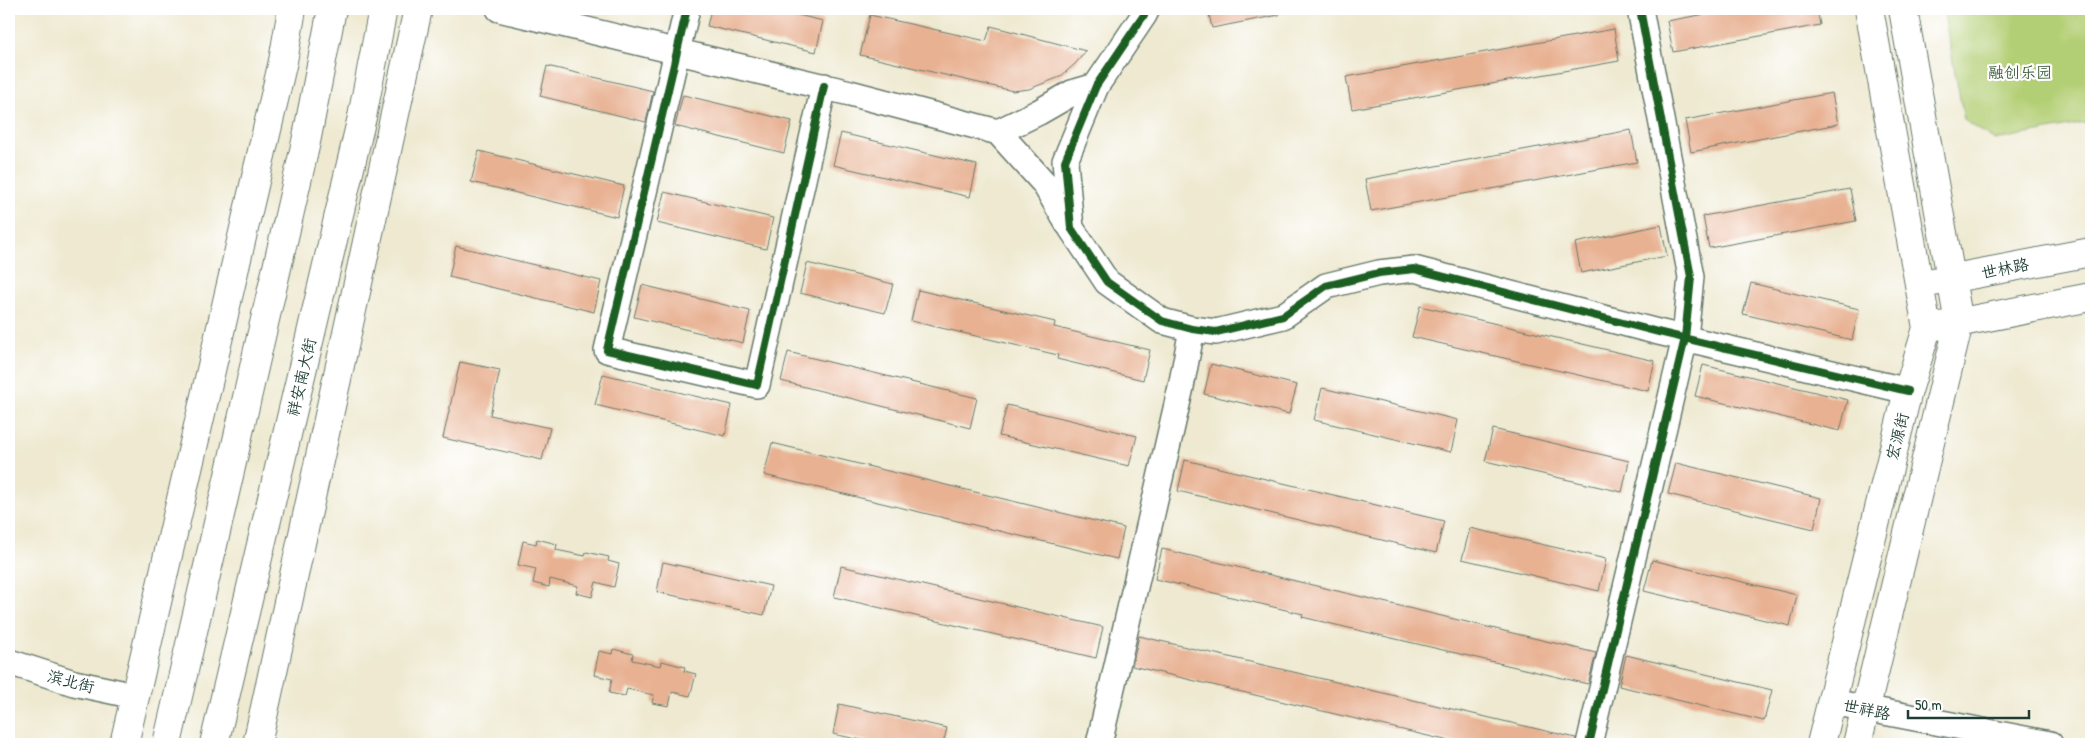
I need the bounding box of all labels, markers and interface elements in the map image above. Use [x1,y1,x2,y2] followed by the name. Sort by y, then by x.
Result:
[1988,61,2052,83] park label: 融创乐园
[1979,253,2031,283] street label: 世林路
[281,336,321,418] street label: 祥安南大街
[1881,410,1913,462] street label: 宏源街
[45,664,97,698] street label: 滨北街
[1908,688,2029,720] scale bar
[1841,693,1893,725] street label: 世祥路
[1915,694,1942,715] text: 50 m

